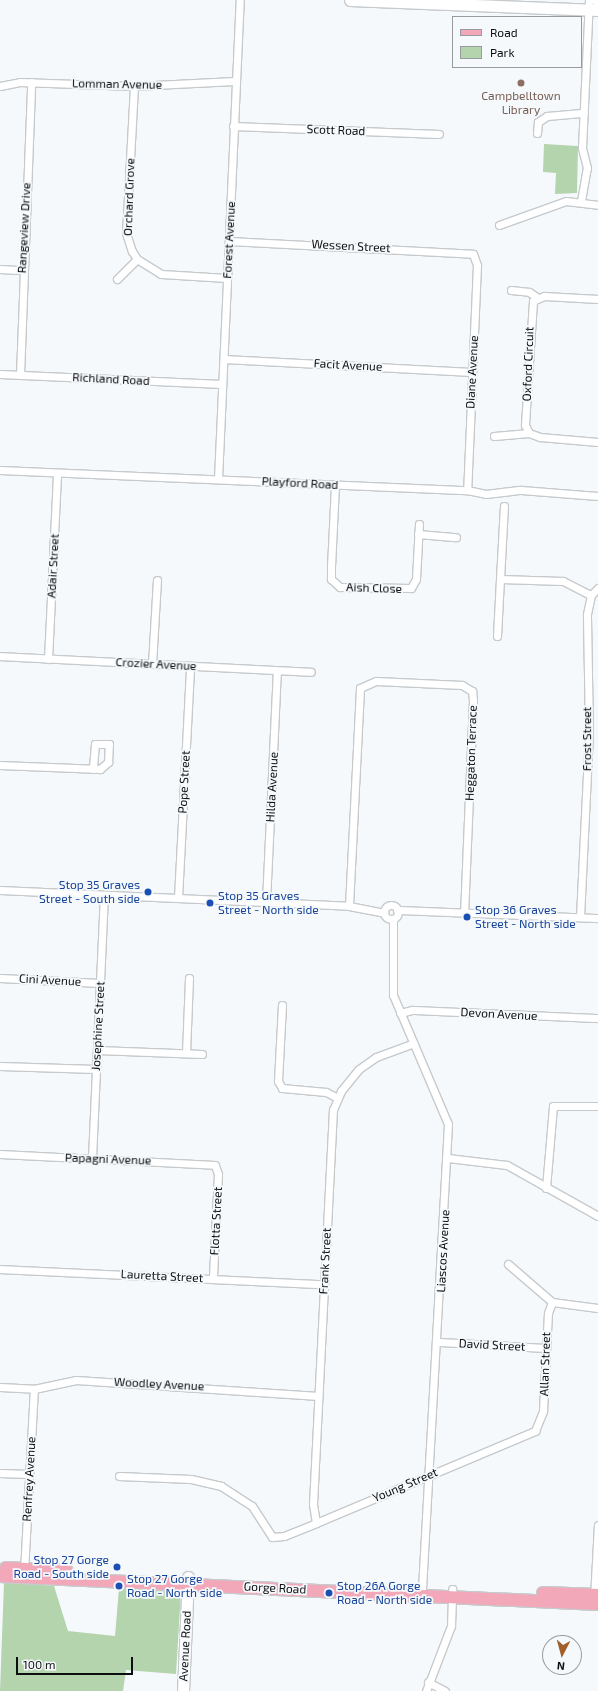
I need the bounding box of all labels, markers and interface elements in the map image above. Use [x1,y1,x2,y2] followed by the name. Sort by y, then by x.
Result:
[452,16,582,68] legend
[490,25,518,39] text: Road
[490,45,515,59] text: Park
[72,76,162,92] street label: Lomman Avenue
[516,78,526,88] marker: Campbelltown Library
[481,89,561,117] place label: Campbelltown Library
[306,122,366,138] street label: Scott Road
[120,158,138,236] street label: Orchard Grove
[14,182,34,274] street label: Rangeview Drive
[220,201,238,279] street label: Forest Avenue
[311,237,391,255] street label: Wessen Street
[520,326,536,402] street label: Oxford Circuit
[463,335,481,409] street label: Diane Avenue
[313,356,383,374] street label: Facit Avenue
[72,370,150,388] street label: Richland Road
[261,474,339,492] street label: Playford Road
[44,533,62,599] street label: Adair Street
[346,580,402,596] street label: Aish Close
[115,655,197,673] street label: Crozier Avenue
[462,705,480,801] street label: Heggaton Terrace
[580,707,594,771] street label: Frost Street
[175,750,193,814] street label: Pope Street
[263,751,281,823] street label: Hilda Avenue
[39,878,140,906] place label: Stop 35 Graves Street - South side
[143,887,153,897] marker: Stop 35 Graves Street - South side
[218,889,319,917] place label: Stop 35 Graves Street - North side
[205,898,215,908] marker: Stop 35 Graves Street - North side
[475,903,576,931] place label: Stop 36 Graves Street - North side
[462,912,472,922] marker: Stop 36 Graves Street - North side
[18,971,82,989] street label: Cini Avenue
[88,981,108,1071] street label: Josephine Street
[460,1005,538,1023] street label: Devon Avenue
[64,1150,152,1168] street label: Papagni Avenue
[207,1186,225,1256] street label: Flotta Street
[434,1209,452,1293] street label: Liascos Avenue
[316,1227,334,1295] street label: Frank Street
[120,1267,204,1285] street label: Lauretta Street
[537,1332,553,1396] street label: Allan Street
[458,1336,526,1354] street label: David Street
[113,1374,205,1394] street label: Woodley Avenue
[20,1436,38,1522] street label: Renfrey Avenue
[370,1465,440,1505] street label: Young Street
[14,1553,109,1581] place label: Stop 27 Gorge Road - South side
[112,1562,122,1572] marker: Stop 27 Gorge Road - South side
[127,1572,222,1600] place label: Stop 27 Gorge Road - North side
[243,1579,307,1597] street label: Gorge Road
[337,1579,432,1607] place label: Stop 26A Gorge Road - North side
[114,1581,124,1591] marker: Stop 27 Gorge Road - North side
[324,1588,334,1598] marker: Stop 26A Gorge Road - North side
[176,1610,194,1682] street label: Avenue Road
[542,1635,582,1675] north arrow
[18,1649,135,1675] scale bar
[23,1657,55,1671] text: 100 m
[556,1660,565,1673] text: N

